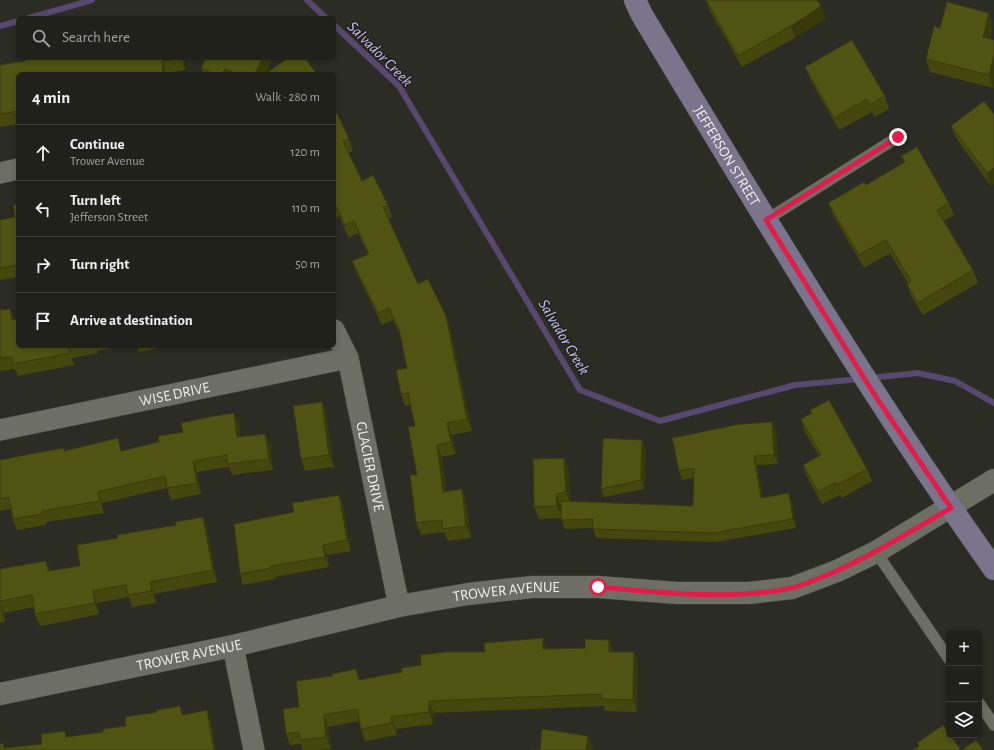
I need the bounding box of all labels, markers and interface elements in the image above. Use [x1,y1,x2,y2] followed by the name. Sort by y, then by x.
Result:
[16,16,336,60] search box
[344,18,416,90] water label: Salvador Creek
[30,27,52,49] icon: search
[62,30,130,45] text: Search here
[32,89,70,106] text: 4 min
[255,91,320,104] text: Walk · 280 m
[691,103,763,209] street label: JEFFERSON STREET
[889,128,907,146] route end
[70,137,125,152] text: Continue
[32,142,54,164] icon: ahead
[290,146,320,159] text: 120 m
[70,155,145,168] text: Trower Avenue
[70,193,121,208] text: Turn left
[32,198,54,220] icon: left
[292,202,320,215] text: 110 m
[70,211,148,224] text: Jefferson Street
[32,254,54,276] icon: right
[70,257,129,272] text: Turn right
[295,258,320,271] text: 50 m
[535,297,593,377] water label: Salvador Creek
[32,310,54,332] icon: arrive
[70,313,193,328] text: Arrive at destination
[138,379,211,409] street label: WISE DRIVE
[354,420,387,513] street label: GLACIER DRIVE
[589,578,607,596] route start
[452,579,560,604] street label: TROWER AVENUE
[946,630,982,738] map controls
[946,630,982,666] button: +
[135,637,243,673] street label: TROWER AVENUE
[946,666,982,702] button: −
[946,702,982,738] button: layers

